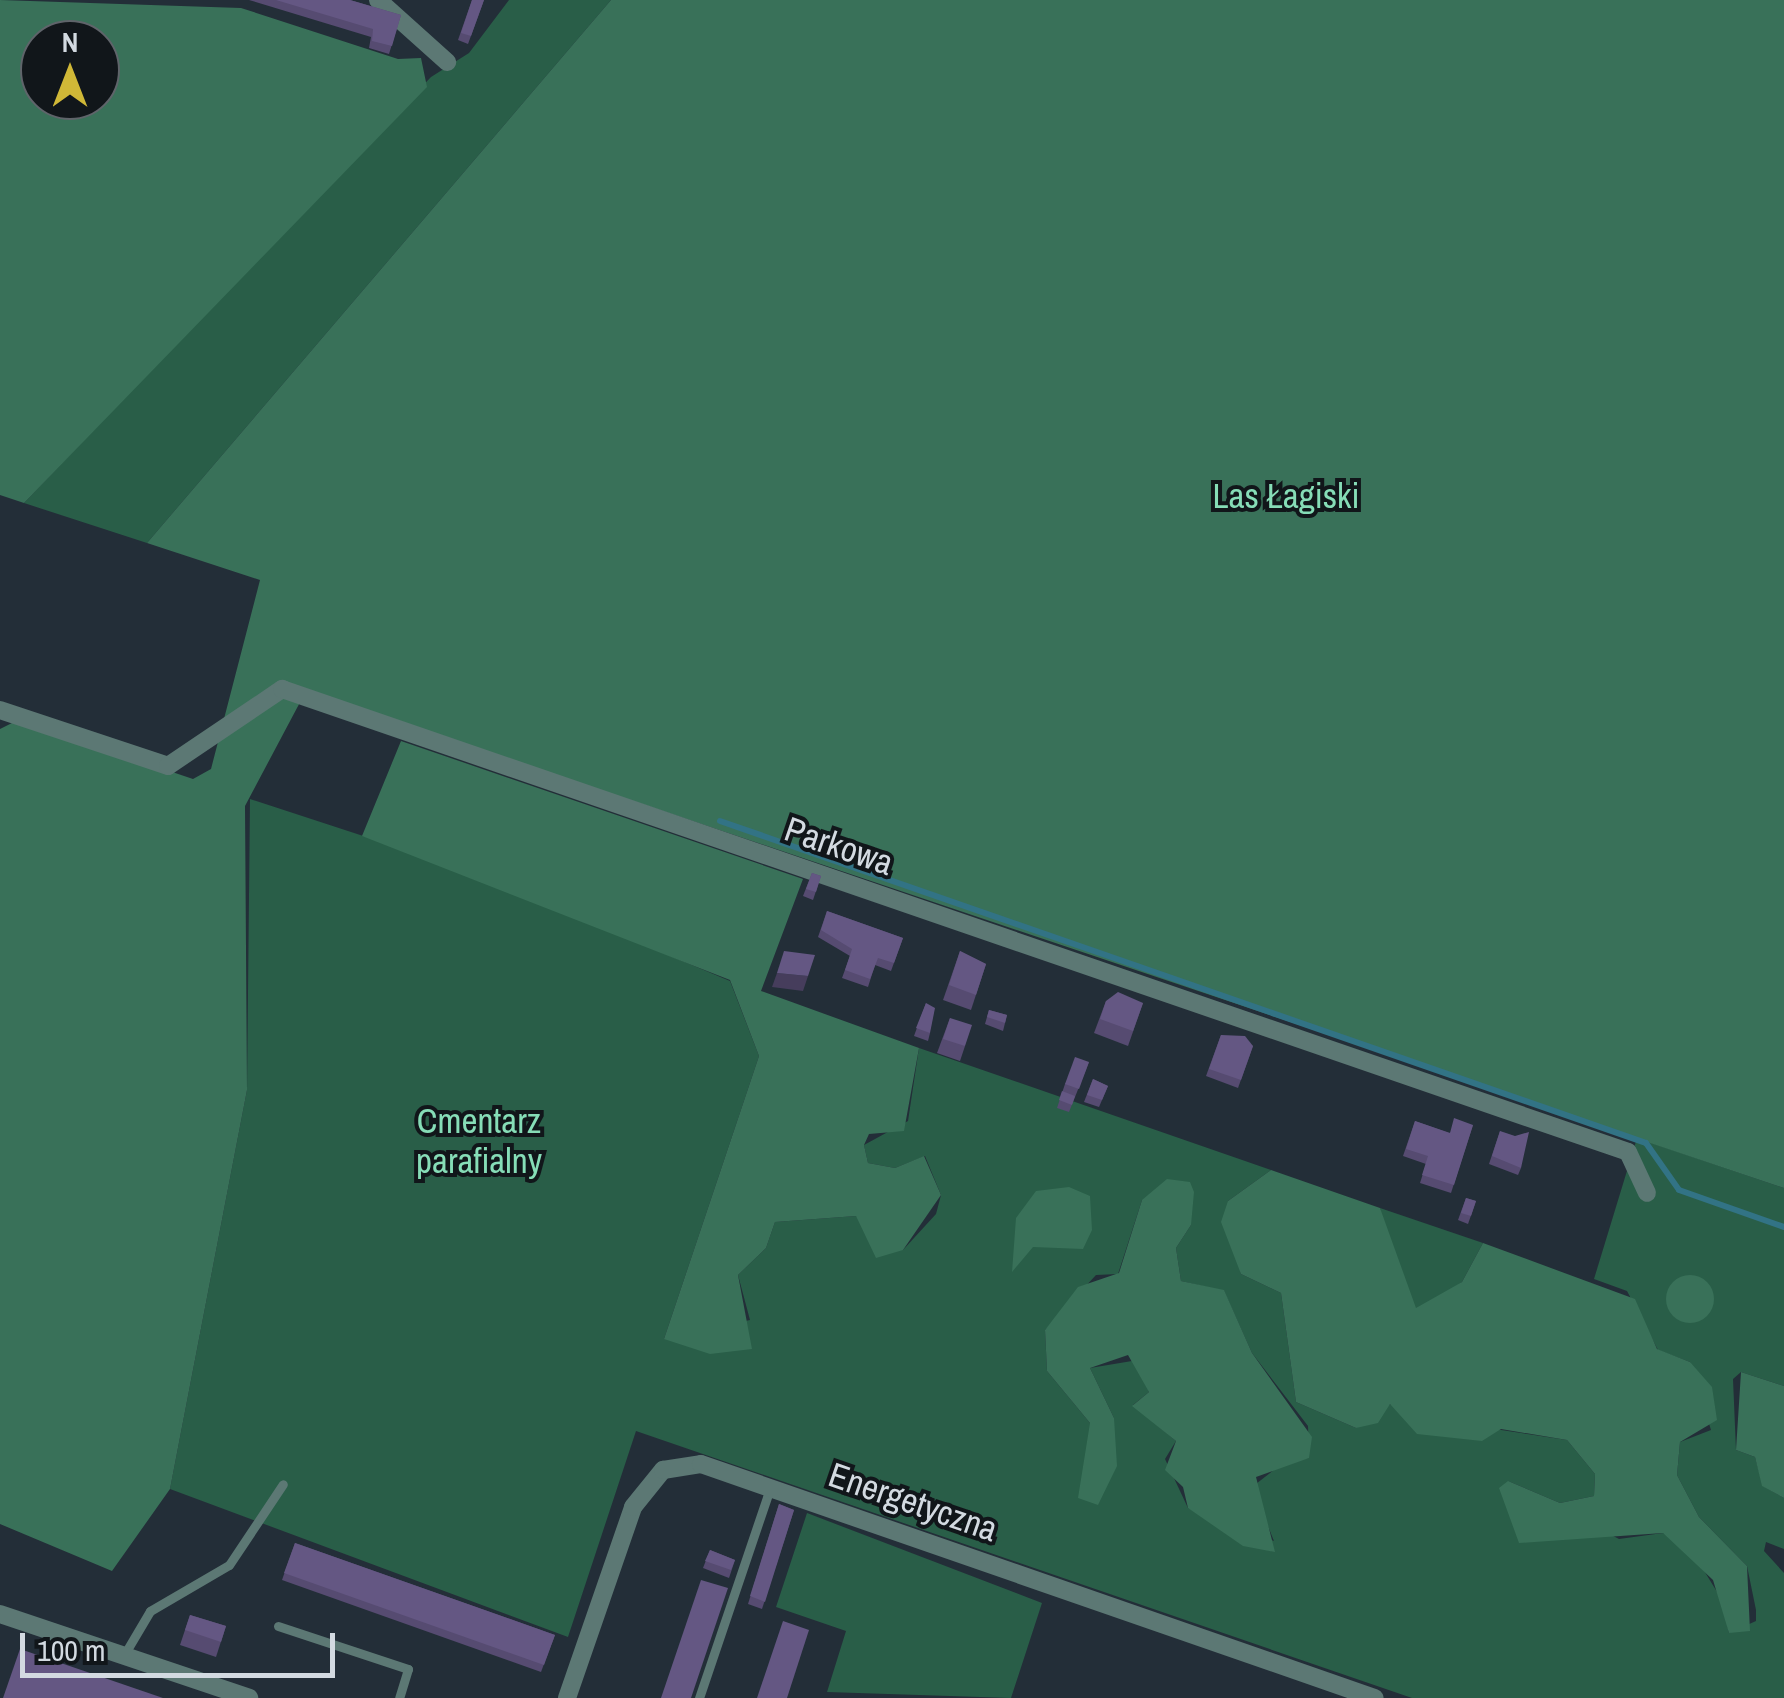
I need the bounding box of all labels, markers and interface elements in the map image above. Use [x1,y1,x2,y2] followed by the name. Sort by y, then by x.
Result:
[20,20,120,120] north arrow
[62,23,78,61] text: N
[1213,475,1359,517] park label: Las Łagiski
[779,808,899,884] street label: Parkowa
[416,1100,542,1182] park label: Cmentarz parafialny
[823,1454,1003,1550] street label: Energetyczna
[25,1613,340,1675] scale bar
[37,1630,105,1670] text: 100 m

